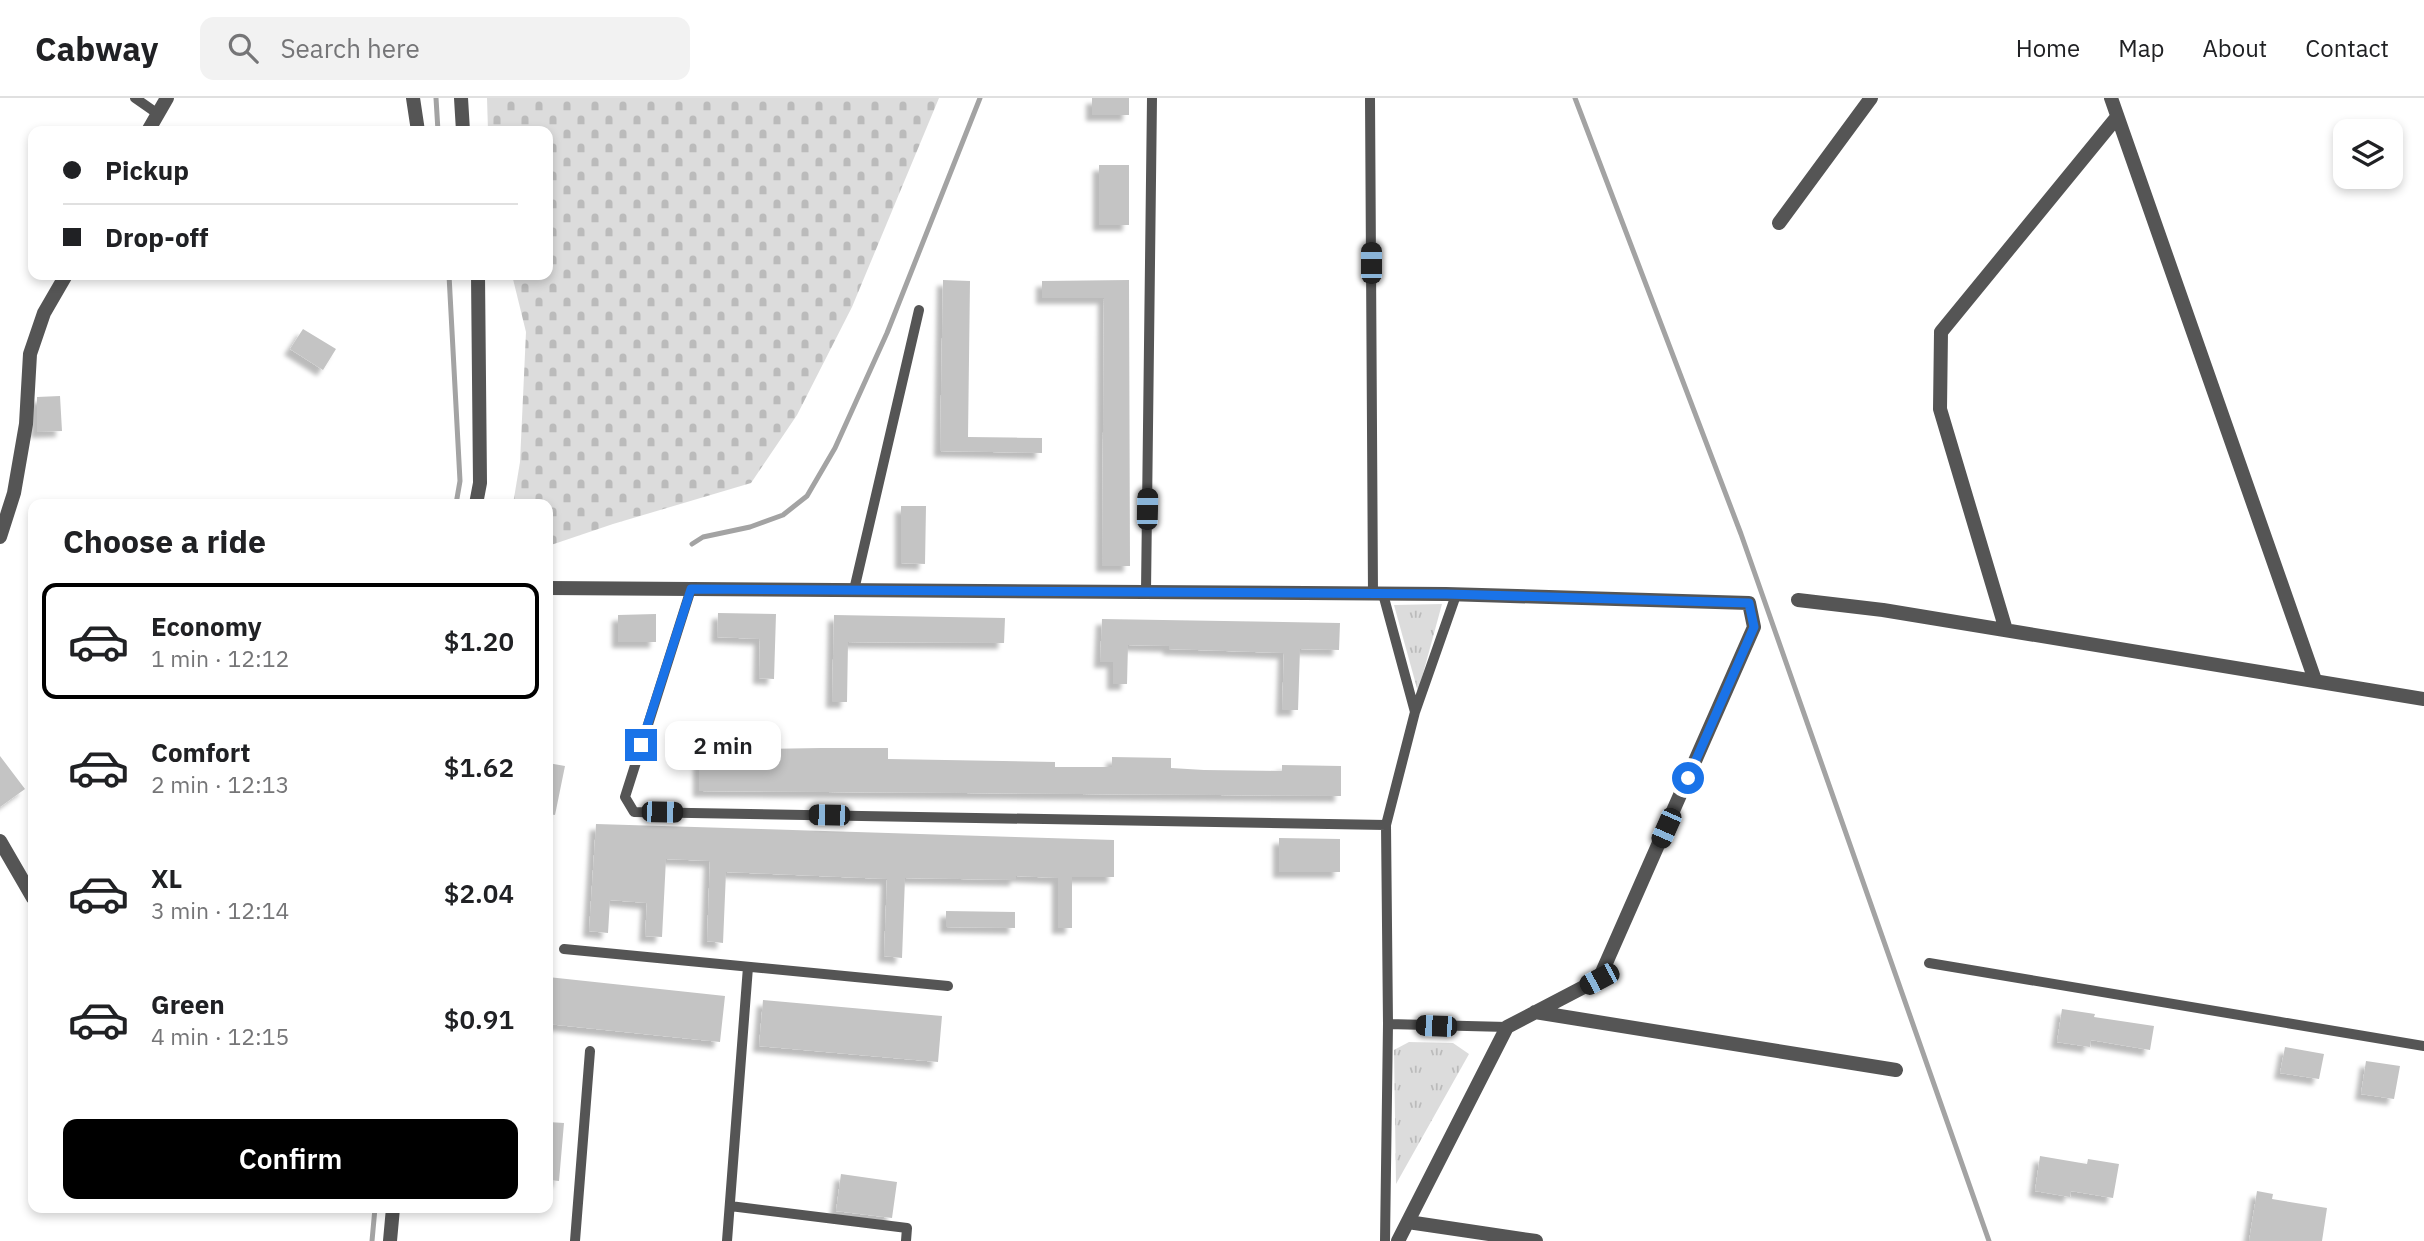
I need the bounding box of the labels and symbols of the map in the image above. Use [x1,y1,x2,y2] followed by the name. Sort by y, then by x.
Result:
[1361,242,1382,284] car
[1137,488,1158,530] car
[666,720,781,770] callout: 2 min
[625,729,657,761] route end
[1672,762,1704,794] route start
[641,801,684,823] car
[808,804,851,826] car
[1648,805,1685,851] car
[1576,960,1623,998] car
[1415,1015,1458,1037] car

